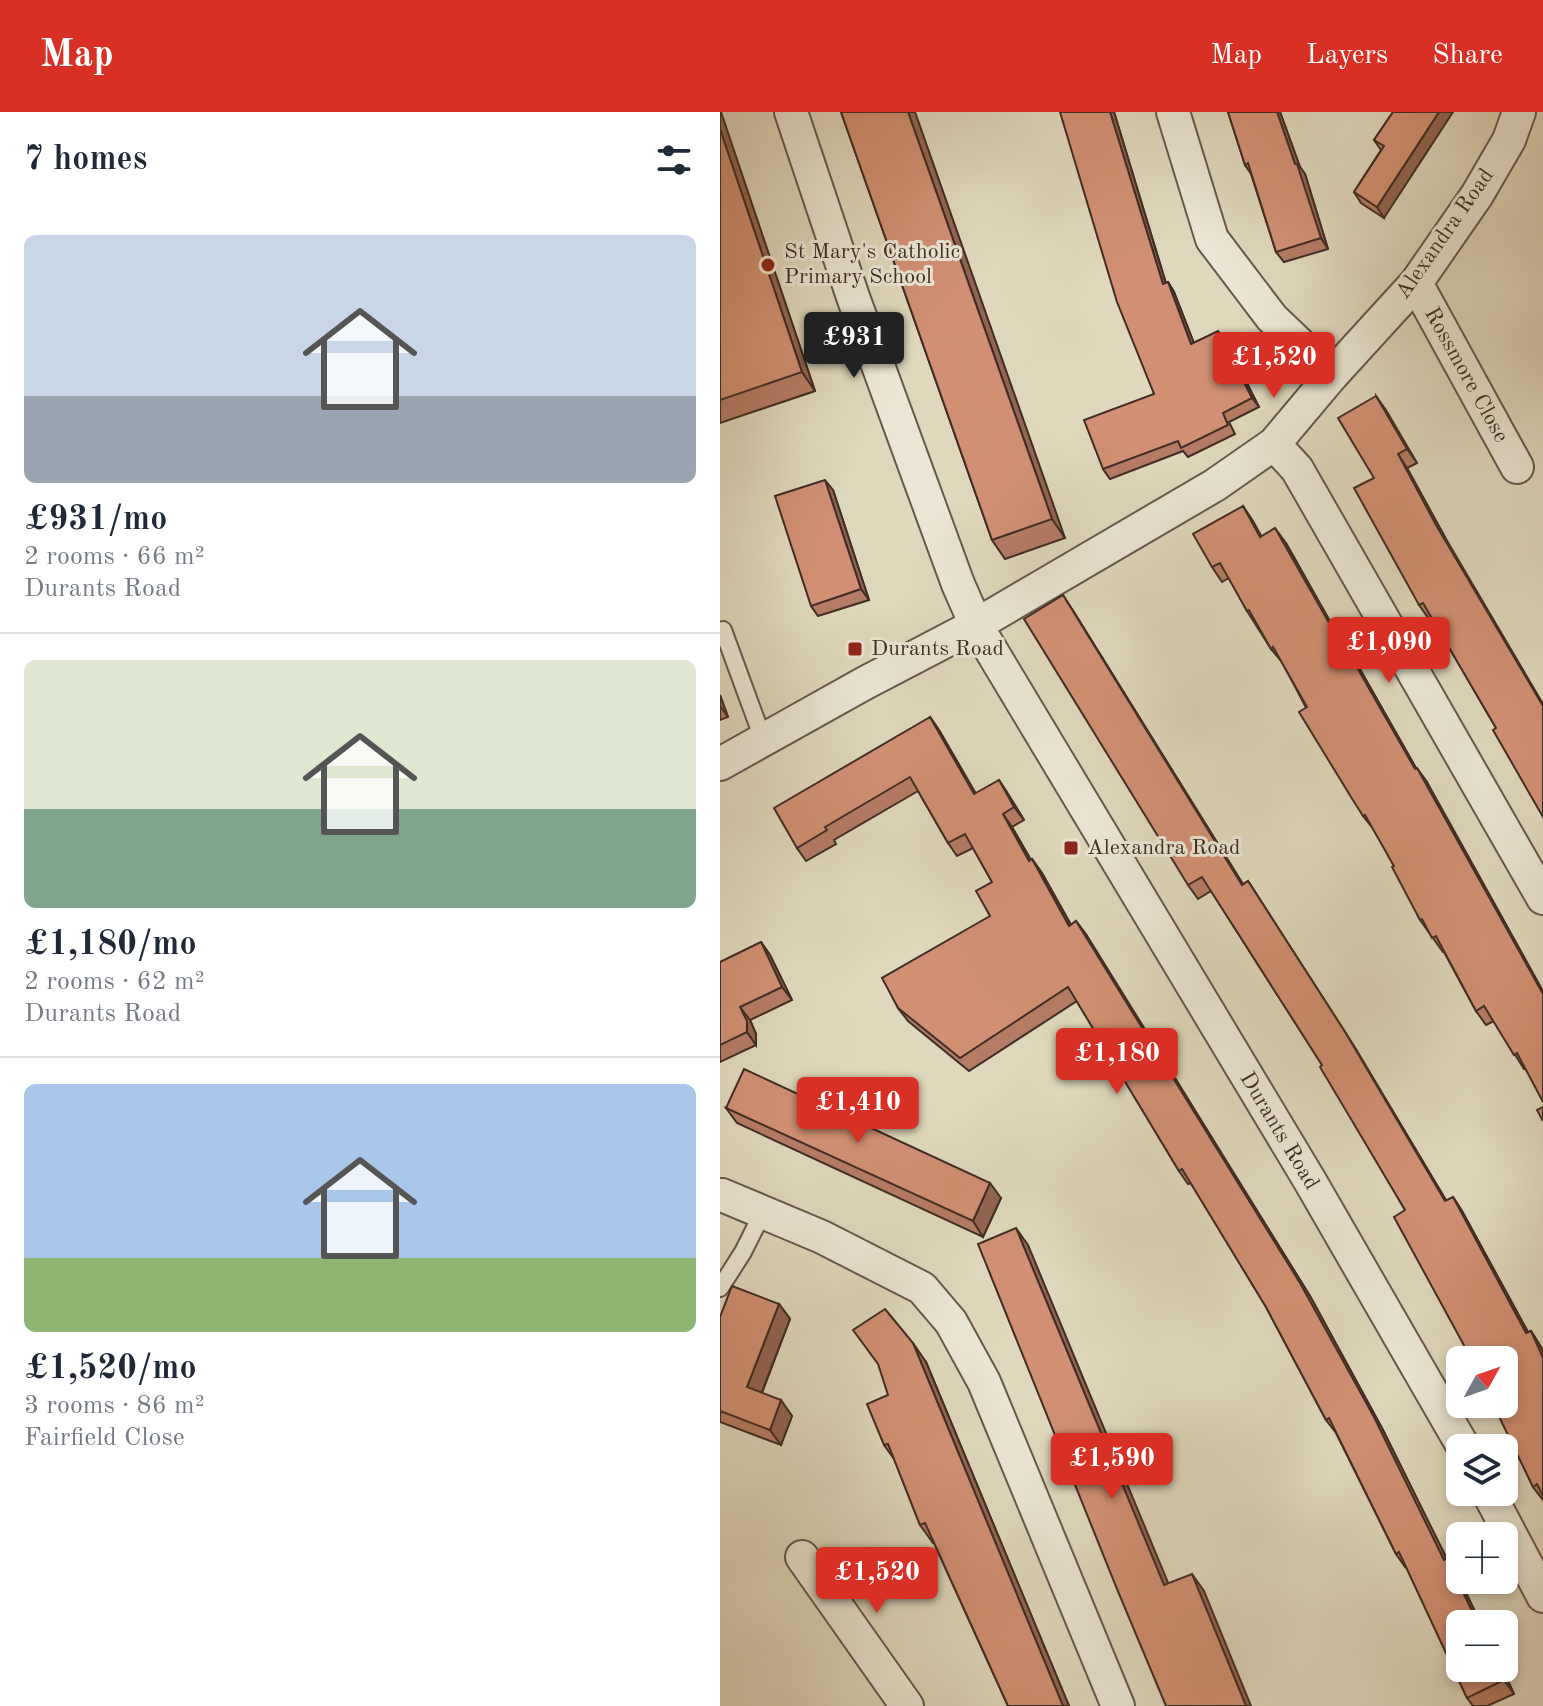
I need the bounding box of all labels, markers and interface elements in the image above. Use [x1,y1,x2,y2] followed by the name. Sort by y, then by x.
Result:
[40,37,114,75] text: Map
[1210,42,1262,70] text: Map
[1306,42,1388,70] text: Layers
[1432,42,1503,70] text: Share
[652,138,696,182] icon: filters
[24,143,147,177] text: 7 homes
[1392,165,1498,303] street label: Alexandra Road
[784,241,960,288] place label: St Mary's Catholic Primary School
[759,256,777,274] marker: St Mary's Catholic Primary School
[288,287,432,431] icon: home
[1420,304,1512,446] street label: Rossmore Close
[807,312,901,380] pin: £931
[822,325,886,351] text: £931
[1209,332,1339,400] pin: £1,520
[1231,345,1317,371] text: £1,520
[24,503,167,537] text: £931/mo
[24,544,205,570] text: 2 rooms · 66 m²
[24,576,181,602] text: Durants Road
[1324,617,1454,685] pin: £1,090
[1346,630,1432,656] text: £1,090
[871,638,1004,660] place label: Durants Road
[846,640,864,658] marker: Durants Road
[288,712,432,856] icon: home
[1087,837,1241,859] place label: Alexandra Road
[1062,839,1080,857] marker: Alexandra Road
[24,928,197,962] text: £1,180/mo
[24,969,205,995] text: 2 rooms · 62 m²
[24,1001,181,1027] text: Durants Road
[1052,1028,1182,1096] pin: £1,180
[1074,1041,1160,1067] text: £1,180
[1235,1068,1323,1194] street label: Durants Road
[793,1077,923,1145] pin: £1,410
[815,1090,901,1116] text: £1,410
[288,1136,432,1280] icon: home
[1446,1346,1518,1418] north arrow
[1446,1346,1518,1682] map controls
[24,1352,197,1386] text: £1,520/mo
[24,1393,205,1419] text: 3 rooms · 86 m²
[24,1425,185,1451] text: Fairfield Close
[1047,1433,1177,1501] pin: £1,590
[1446,1434,1518,1506] button: layers
[1069,1446,1155,1472] text: £1,590
[1446,1522,1518,1594] button: +
[812,1547,942,1615] pin: £1,520
[834,1560,920,1586] text: £1,520
[1446,1610,1518,1682] button: −

